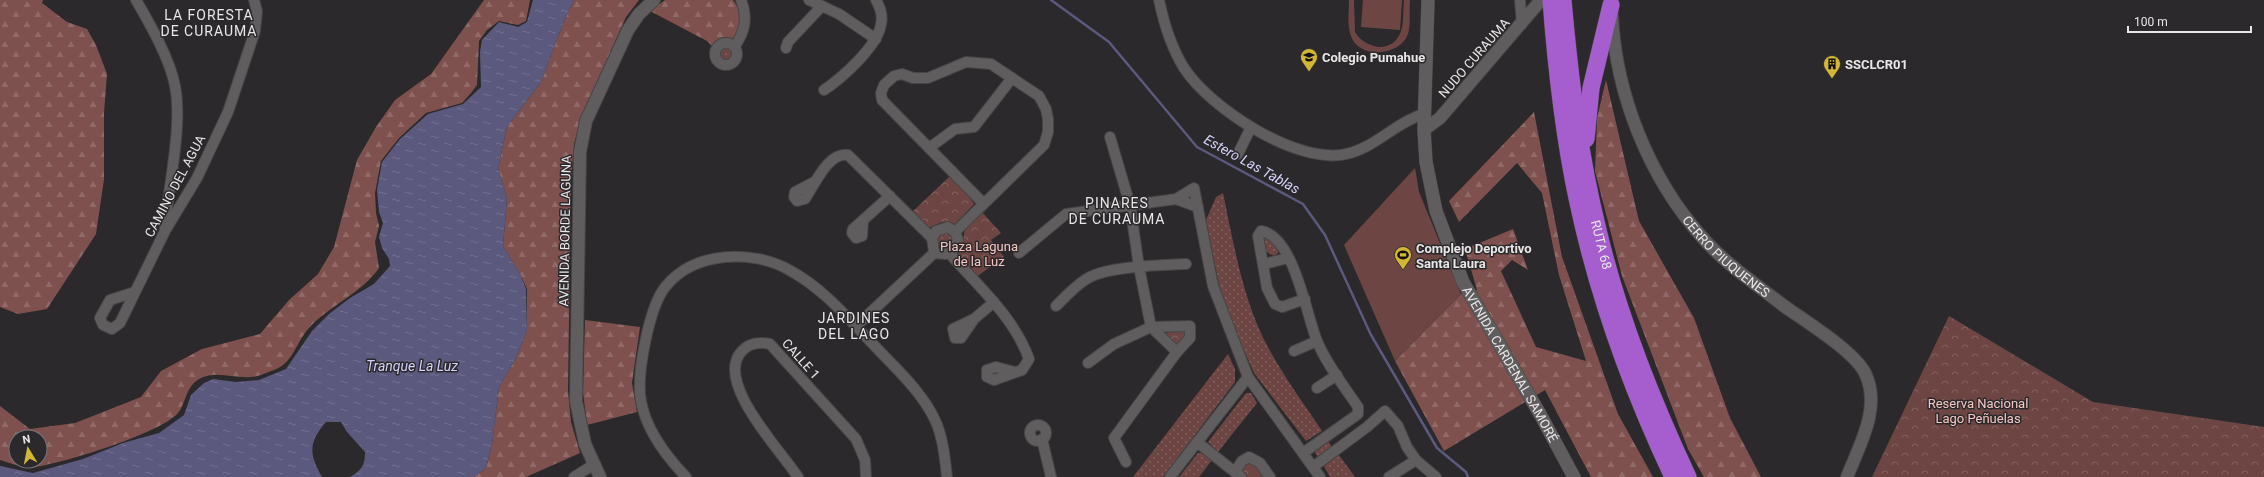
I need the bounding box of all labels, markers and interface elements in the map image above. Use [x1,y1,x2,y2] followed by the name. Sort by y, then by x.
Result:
[160,7,258,39] district label: LA FORESTA DE CURAUMA
[2128,8,2251,34] scale bar
[1436,15,1513,101] street label: NUDO CURAUMA
[2134,15,2168,29] text: 100 m
[1299,47,1319,72] school or university icon: Colegio Pumahue
[1322,50,1425,65] place label: Colegio Pumahue
[1822,54,1842,79] building icon: SSCLCR01
[1845,57,1908,72] place label: SSCLCR01
[1201,131,1303,197] water label: Estero Las Tablas
[142,132,208,240] street label: CAMINO DEL AGUA
[556,155,574,307] street label: AVENIDA BORDE LAGUNA
[1068,195,1166,227] district label: PINARES DE CURAUMA
[1680,213,1773,300] street label: CERRO PIUQUENES
[1588,219,1615,271] street label: RUTA 68
[940,239,1018,269] park label: Plaza Laguna de la Luz
[1416,241,1532,271] place label: Complejo Deportivo Santa Laura
[1393,245,1413,270] sports icon: Complejo Deportivo Santa Laura
[1460,284,1561,445] street label: AVENIDA CARDENAL SAMORÉ
[818,310,890,342] district label: JARDINES DEL LAGO
[779,336,823,382] street label: CALLE 1
[366,358,458,374] water label: Tranque La Luz
[1928,396,2028,426] park label: Reserva Nacional Lago Peñuelas
[8,429,48,469] north arrow
[21,433,32,447] text: N

